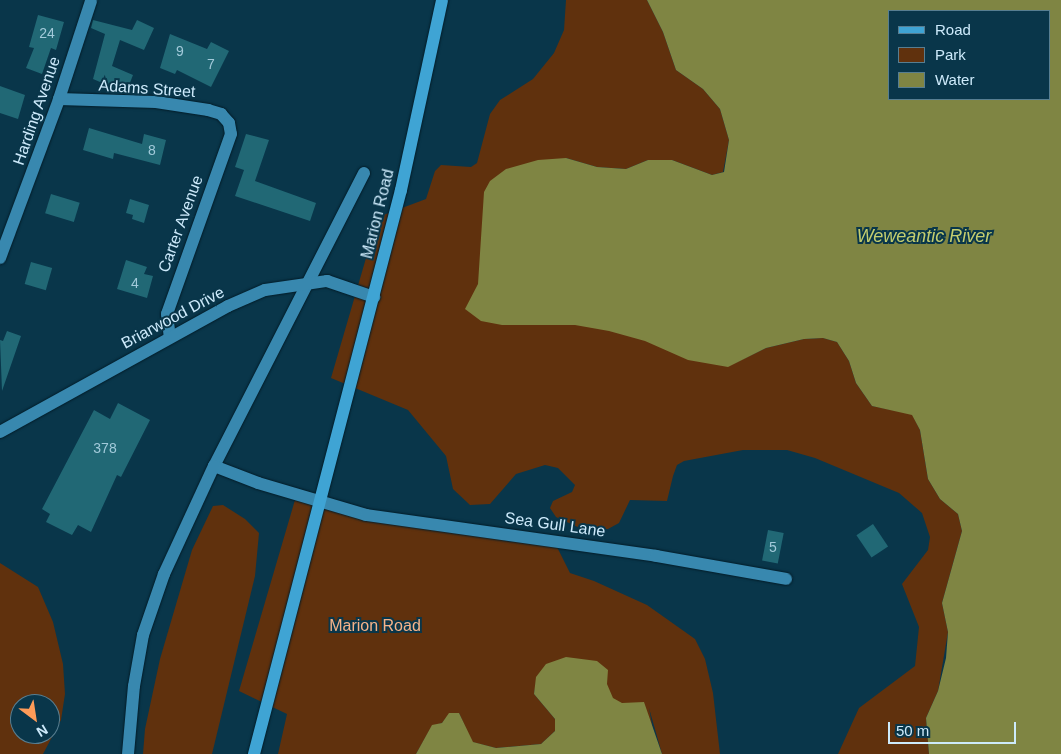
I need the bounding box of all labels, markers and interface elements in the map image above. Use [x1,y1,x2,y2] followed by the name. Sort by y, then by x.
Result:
[888,10,1051,100] legend
[935,21,971,38] text: Road
[39,25,55,41] house number: 24
[176,43,184,59] house number: 9
[935,46,966,63] text: Park
[9,54,65,168] street label: Harding Avenue
[207,56,215,72] house number: 7
[935,71,974,88] text: Water
[98,76,196,102] street label: Adams Street
[148,142,156,158] house number: 8
[358,167,398,261] street label: Marion Road
[154,172,208,276] street label: Carter Avenue
[857,225,991,247] water label: Weweantic River
[131,275,139,291] house number: 4
[118,283,228,353] street label: Briarwood Drive
[93,440,117,456] house number: 378
[503,508,607,542] street label: Sea Gull Lane
[769,539,777,555] house number: 5
[329,616,421,636] park label: Marion Road
[10,694,60,744] north arrow
[891,712,1018,744] scale bar
[34,722,51,740] text: N
[896,722,929,739] text: 50 m

